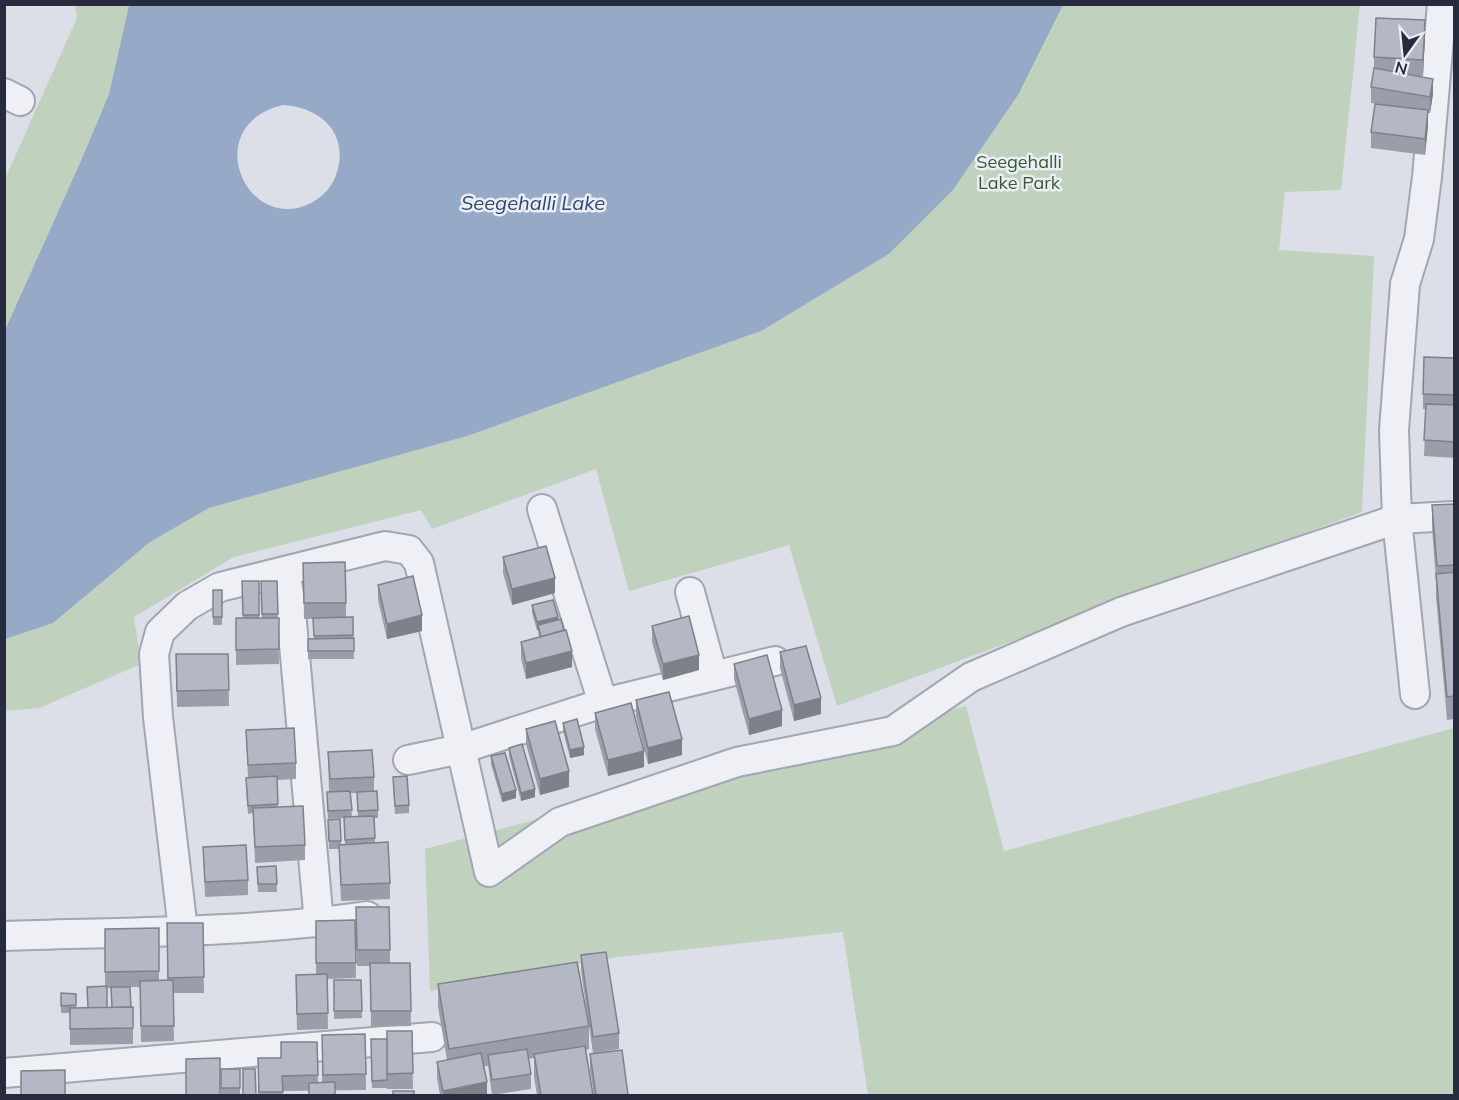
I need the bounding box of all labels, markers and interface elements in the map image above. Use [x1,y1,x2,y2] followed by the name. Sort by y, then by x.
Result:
[1375,24,1435,84] north arrow
[1393,57,1410,80] text: N
[976,150,1062,194] park label: Seegehalli Lake Park
[461,190,605,215] water label: Seegehalli Lake

